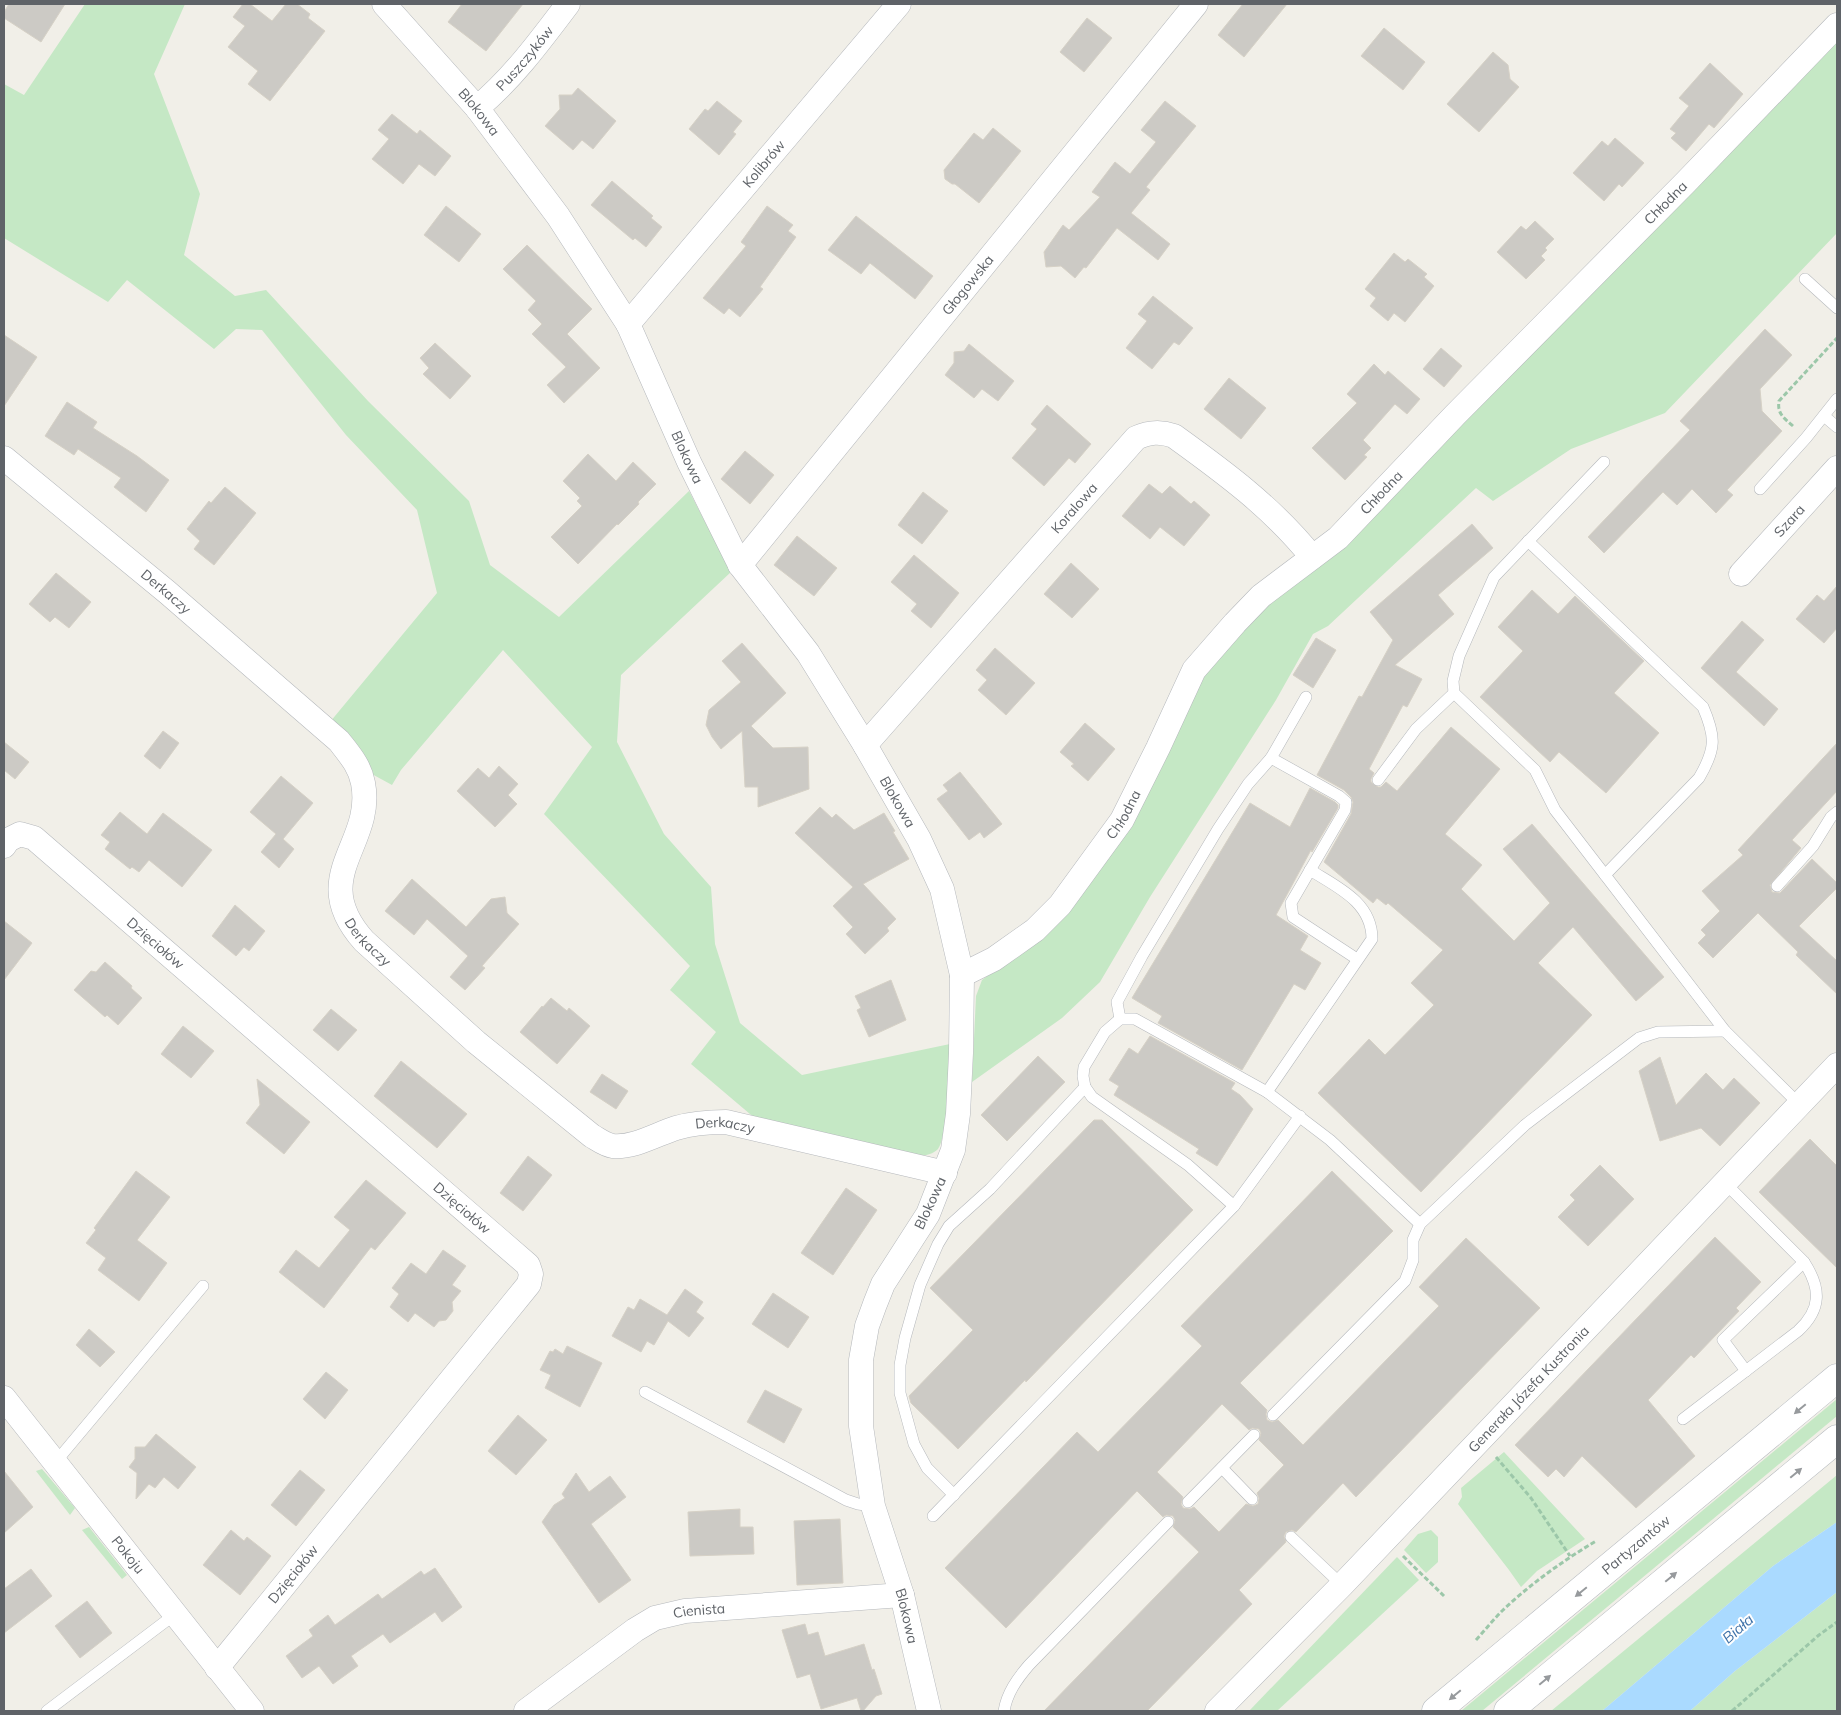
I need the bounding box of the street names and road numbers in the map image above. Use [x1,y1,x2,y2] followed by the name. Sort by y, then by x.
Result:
[492,22,557,95] street label: Puszczyków
[455,84,504,139] street label: Blokowa
[738,136,789,191] street label: Kolibrów
[1640,177,1691,228] street label: Chłodna
[938,251,998,319] street label: Głogowska
[667,428,707,487] street label: Blokowa
[1356,467,1406,518] street label: Chłodna
[1047,479,1101,537] street label: Koralowa
[1770,501,1809,541] street label: Szara
[137,565,195,618] street label: Derkaczy
[876,773,919,831] street label: Blokowa
[1102,787,1145,843] street label: Chłodna
[123,913,188,973] street label: Dzięciołów
[340,914,395,971] street label: Derkaczy
[694,1113,757,1138] street label: Derkaczy
[910,1174,950,1232] street label: Blokowa
[430,1178,495,1238] street label: Dzięciołów
[1464,1322,1593,1456] street label: Generała Józefa Kustronia
[1598,1511,1674,1579] street label: Partyzantów
[108,1532,149,1577] street label: Pokoju
[264,1541,322,1607] street label: Dzięciołów
[891,1586,922,1645] street label: Blokowa
[671,1599,726,1623] street label: Cienista

